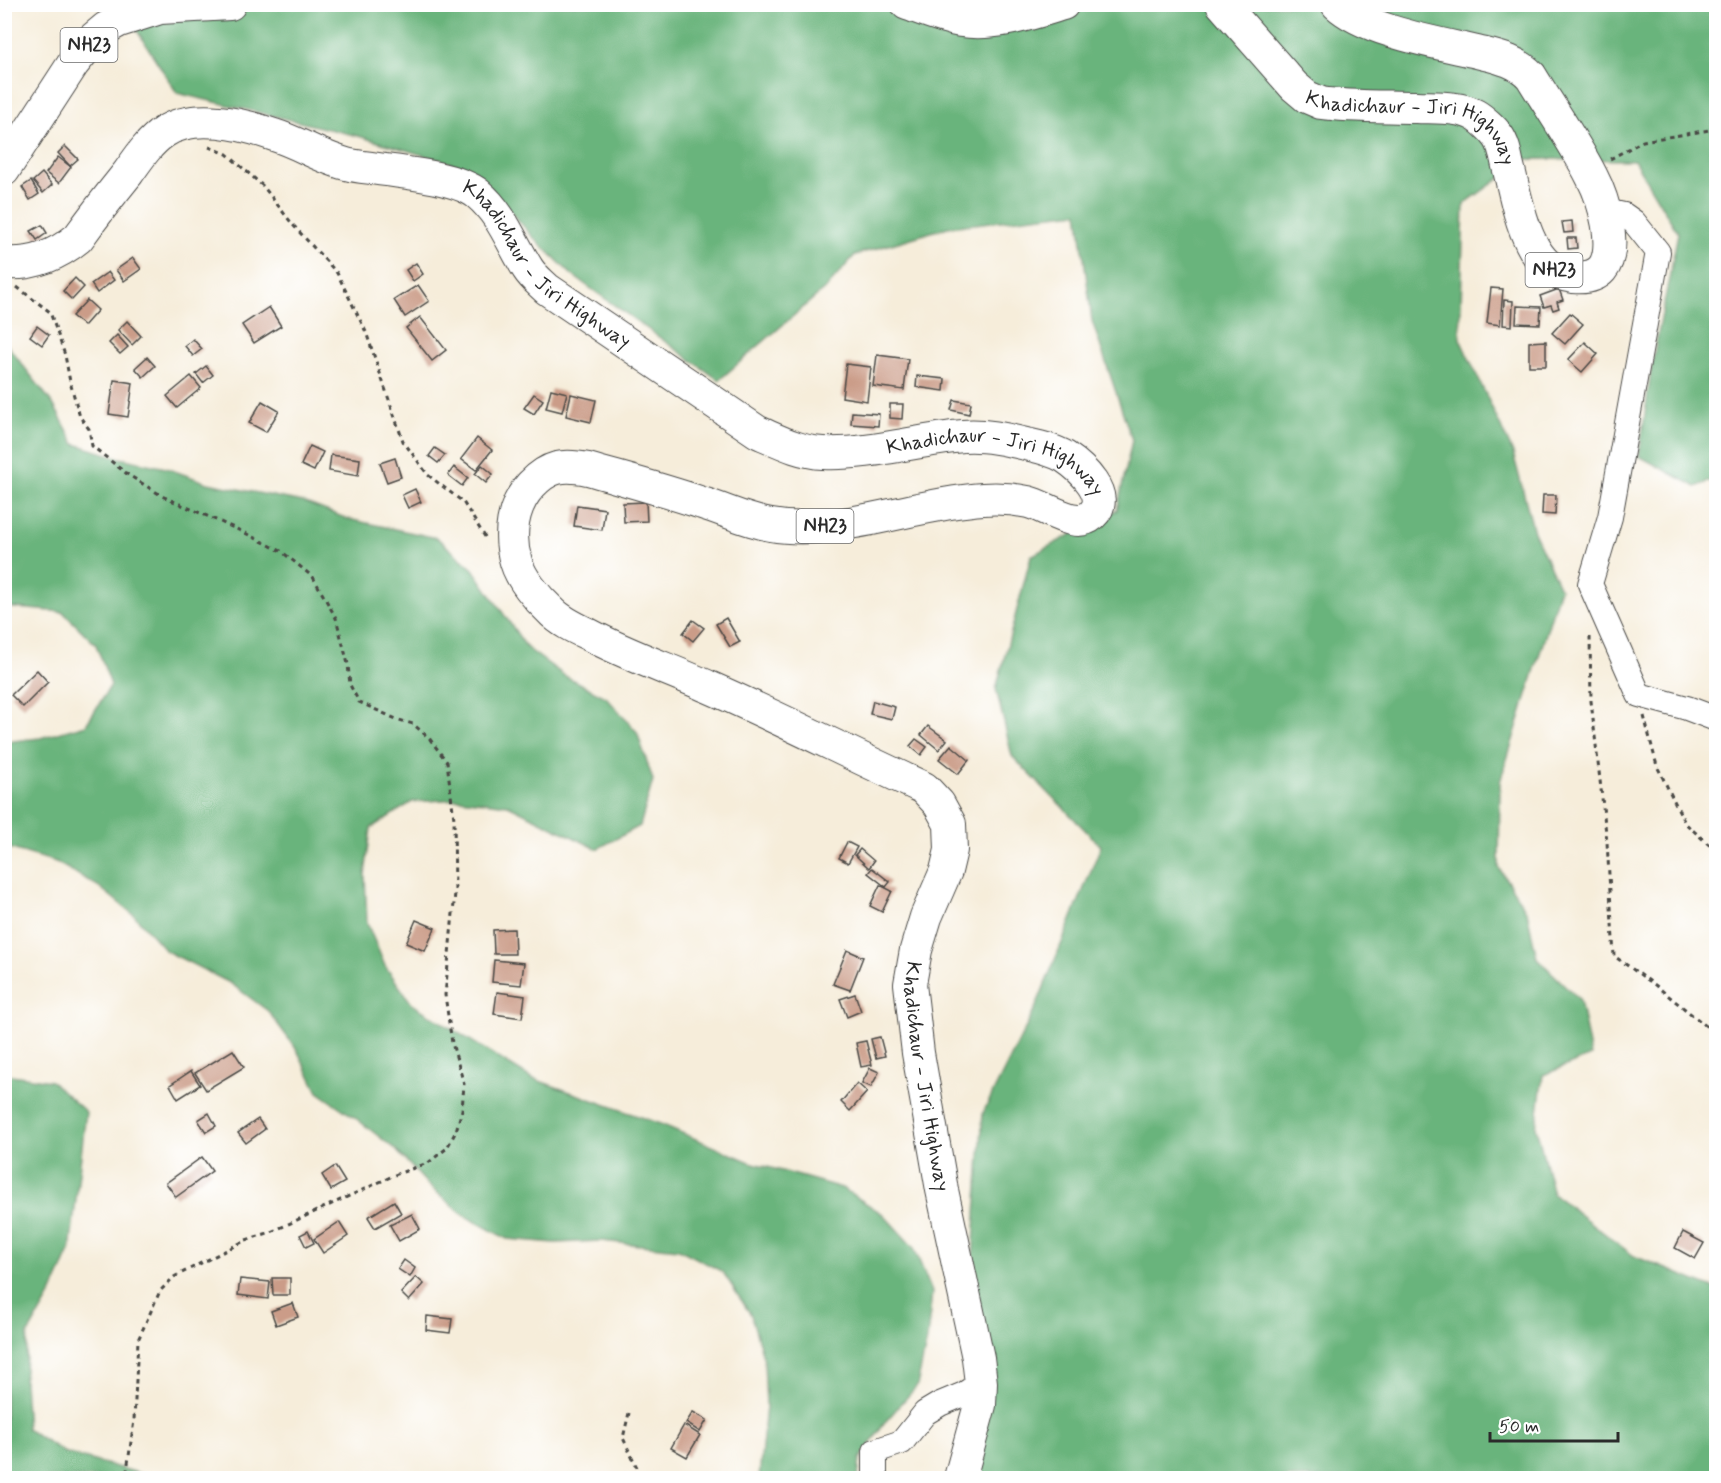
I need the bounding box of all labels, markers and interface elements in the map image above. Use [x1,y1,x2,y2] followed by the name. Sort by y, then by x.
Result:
[60,28,118,62] road number: NH23
[1301,84,1521,168] street label: Khadichaur - Jiri Highway
[458,173,636,356] street label: Khadichaur - Jiri Highway
[1526,253,1582,287] road number: NH23
[884,422,1111,500] street label: Khadichaur - Jiri Highway
[796,509,854,543] road number: NH23
[896,959,956,1194] street label: Khadichaur - Jiri Highway
[1490,1405,1618,1443] scale bar
[1499,1415,1539,1439] text: 50 m

